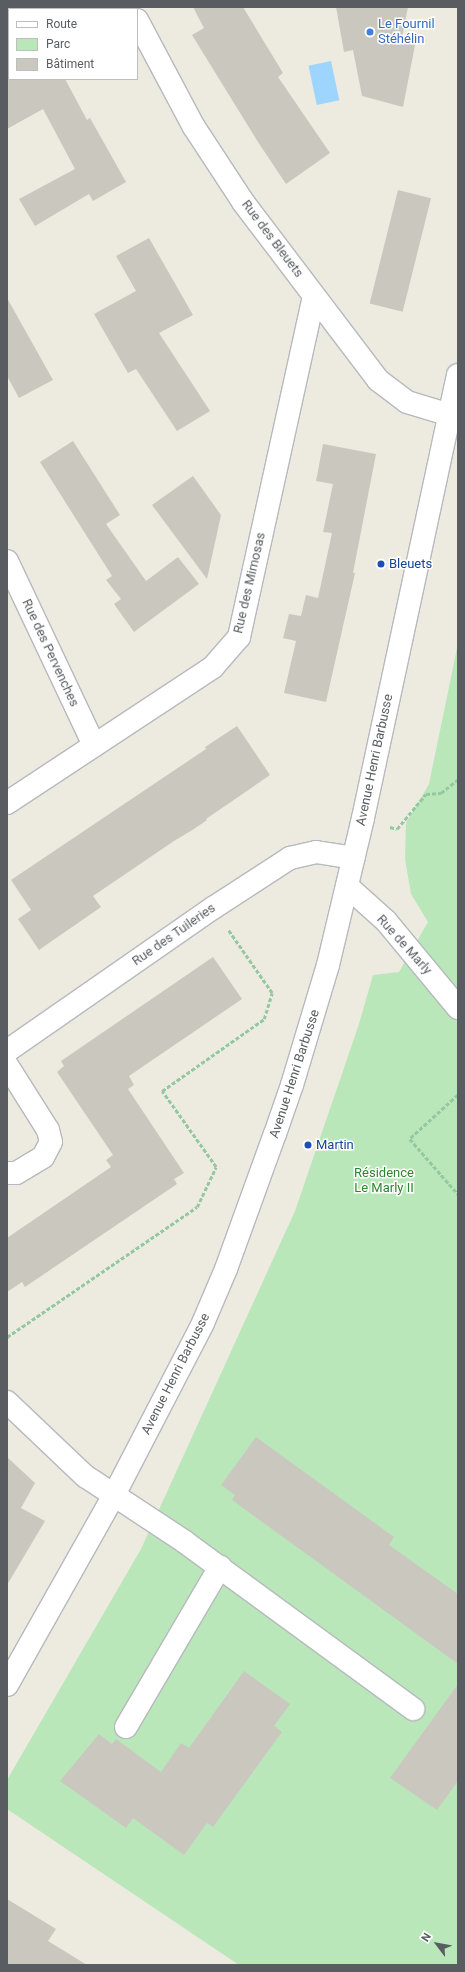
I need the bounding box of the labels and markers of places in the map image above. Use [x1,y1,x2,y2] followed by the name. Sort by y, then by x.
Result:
[378,17,435,48] place label: Le Fournil Stéhélin
[365,27,375,37] marker: Le Fournil Stéhélin
[389,556,432,572] place label: Bleuets
[376,559,386,569] marker: Bleuets
[316,1137,354,1153] place label: Martin
[303,1140,313,1150] marker: Martin

